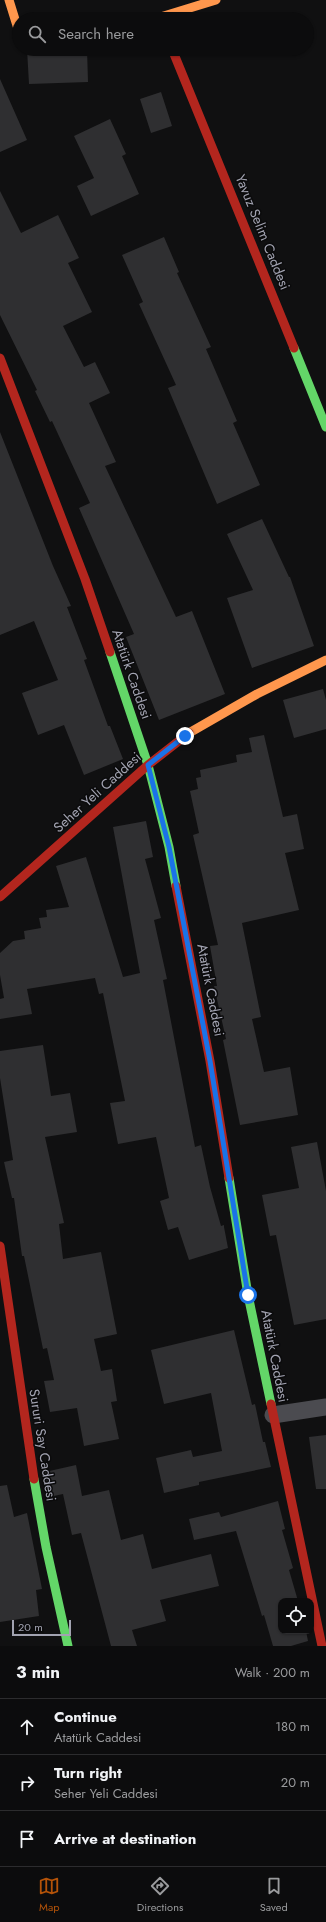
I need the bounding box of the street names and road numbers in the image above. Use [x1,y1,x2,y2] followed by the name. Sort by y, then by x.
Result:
[231,171,295,293] street label: Yavuz Selim Caddesi
[107,626,157,722] street label: Atatürk Caddesi
[49,747,145,837] street label: Seher Yeli Caddesi
[192,942,230,1038] street label: Atatürk Caddesi
[256,1308,294,1404] street label: Atatürk Caddesi
[24,1387,62,1503] street label: Sururi Say Caddesi

